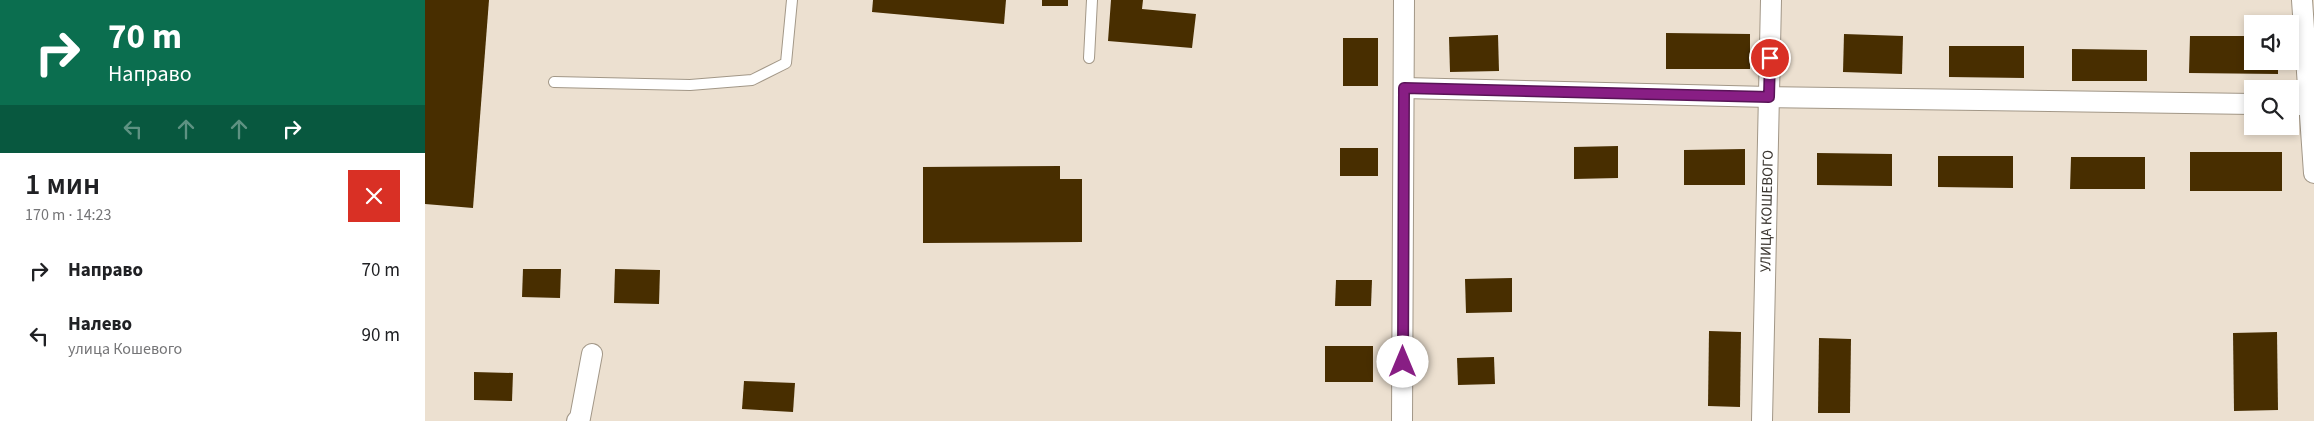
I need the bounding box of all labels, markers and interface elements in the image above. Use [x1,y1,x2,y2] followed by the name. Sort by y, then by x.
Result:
[108,12,182,62] text: 70 m
[2244,15,2299,135] map controls
[2244,15,2299,70] button: sound
[25,20,90,85] icon: right
[1749,37,1791,79] pin
[1756,44,1784,72] icon: arrive
[108,58,192,90] text: Направо
[2244,80,2299,135] button: search
[119,115,147,143] icon: left
[172,115,200,143] icon: ahead
[225,115,253,143] icon: ahead
[278,115,306,143] icon: right
[1755,150,1778,272] street label: УЛИЦА КОШЕВОГО
[25,163,100,206] text: 1 мин
[348,170,400,222] button: close
[25,204,112,226] text: 170 m · 14:23
[25,257,53,285] icon: right
[68,257,143,284] text: Направо
[362,257,400,284] text: 70 m
[68,311,132,338] text: Налево
[25,322,53,350] icon: left
[362,322,400,349] text: 90 m
[1376,335,1428,387] position arrow
[68,338,182,360] text: улица Кошевого

